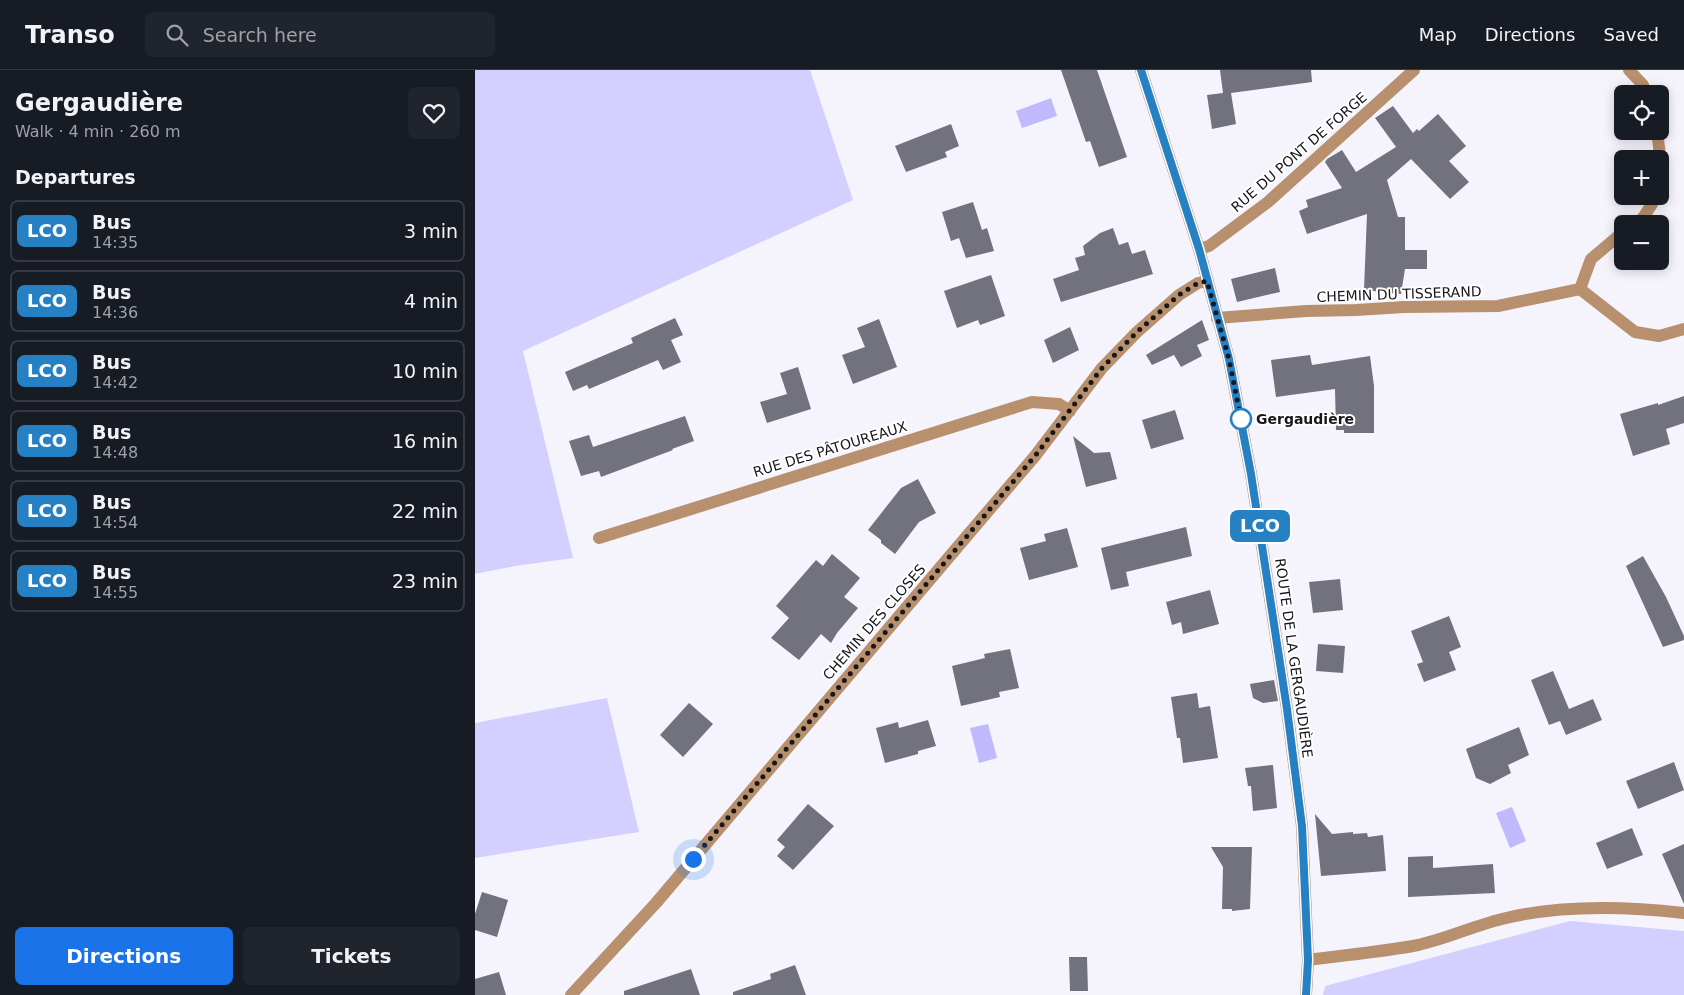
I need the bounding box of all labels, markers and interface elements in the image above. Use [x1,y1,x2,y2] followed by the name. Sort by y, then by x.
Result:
[145,12,495,57] search box
[25,21,115,49] text: Transo
[163,21,191,49] icon: search
[203,24,317,46] text: Search here
[1419,24,1457,45] text: Map
[1485,24,1575,45] text: Directions
[1603,24,1659,45] text: Saved
[1614,85,1669,270] map controls
[1614,85,1669,140] button: locate
[408,87,460,139] button: heart
[15,89,183,117] text: Gergaudière
[1228,89,1370,215] street label: RUE DU PONT DE FORGE
[15,122,180,141] text: Walk · 4 min · 260 m
[1614,150,1669,205] button: +
[15,166,136,188] text: Departures
[92,211,131,233] text: Bus
[1614,215,1669,270] button: −
[27,220,67,241] text: LCO
[404,220,458,242] text: 3 min
[92,233,138,252] text: 14:35
[92,281,131,303] text: Bus
[1316,283,1482,305] street label: CHEMIN DU TISSERAND
[27,290,67,311] text: LCO
[404,290,458,312] text: 4 min
[92,303,138,322] text: 14:36
[92,351,131,373] text: Bus
[27,360,67,381] text: LCO
[392,360,458,382] text: 10 min
[92,373,138,392] text: 14:42
[1230,408,1252,430] marker: Gergaudière
[1256,411,1354,427] place label: Gergaudière
[751,417,909,480] street label: RUE DES PÂTOUREAUX
[92,421,131,443] text: Bus
[27,430,67,451] text: LCO
[392,430,458,452] text: 16 min
[92,443,138,462] text: 14:48
[92,491,131,513] text: Bus
[27,500,67,521] text: LCO
[392,500,458,522] text: 22 min
[1231,510,1289,542] line badge: LCO
[92,513,138,532] text: 14:54
[1240,515,1280,536] text: LCO
[1272,557,1316,759] street label: ROUTE DE LA GERGAUDIÈRE
[92,561,131,583] text: Bus
[819,561,929,683] street label: CHEMIN DES CLOSES
[27,570,67,591] text: LCO
[392,570,458,592] text: 23 min
[92,583,138,602] text: 14:55
[681,847,706,872] your location
[15,927,233,985] button: Directions
[243,927,460,985] button: Tickets

